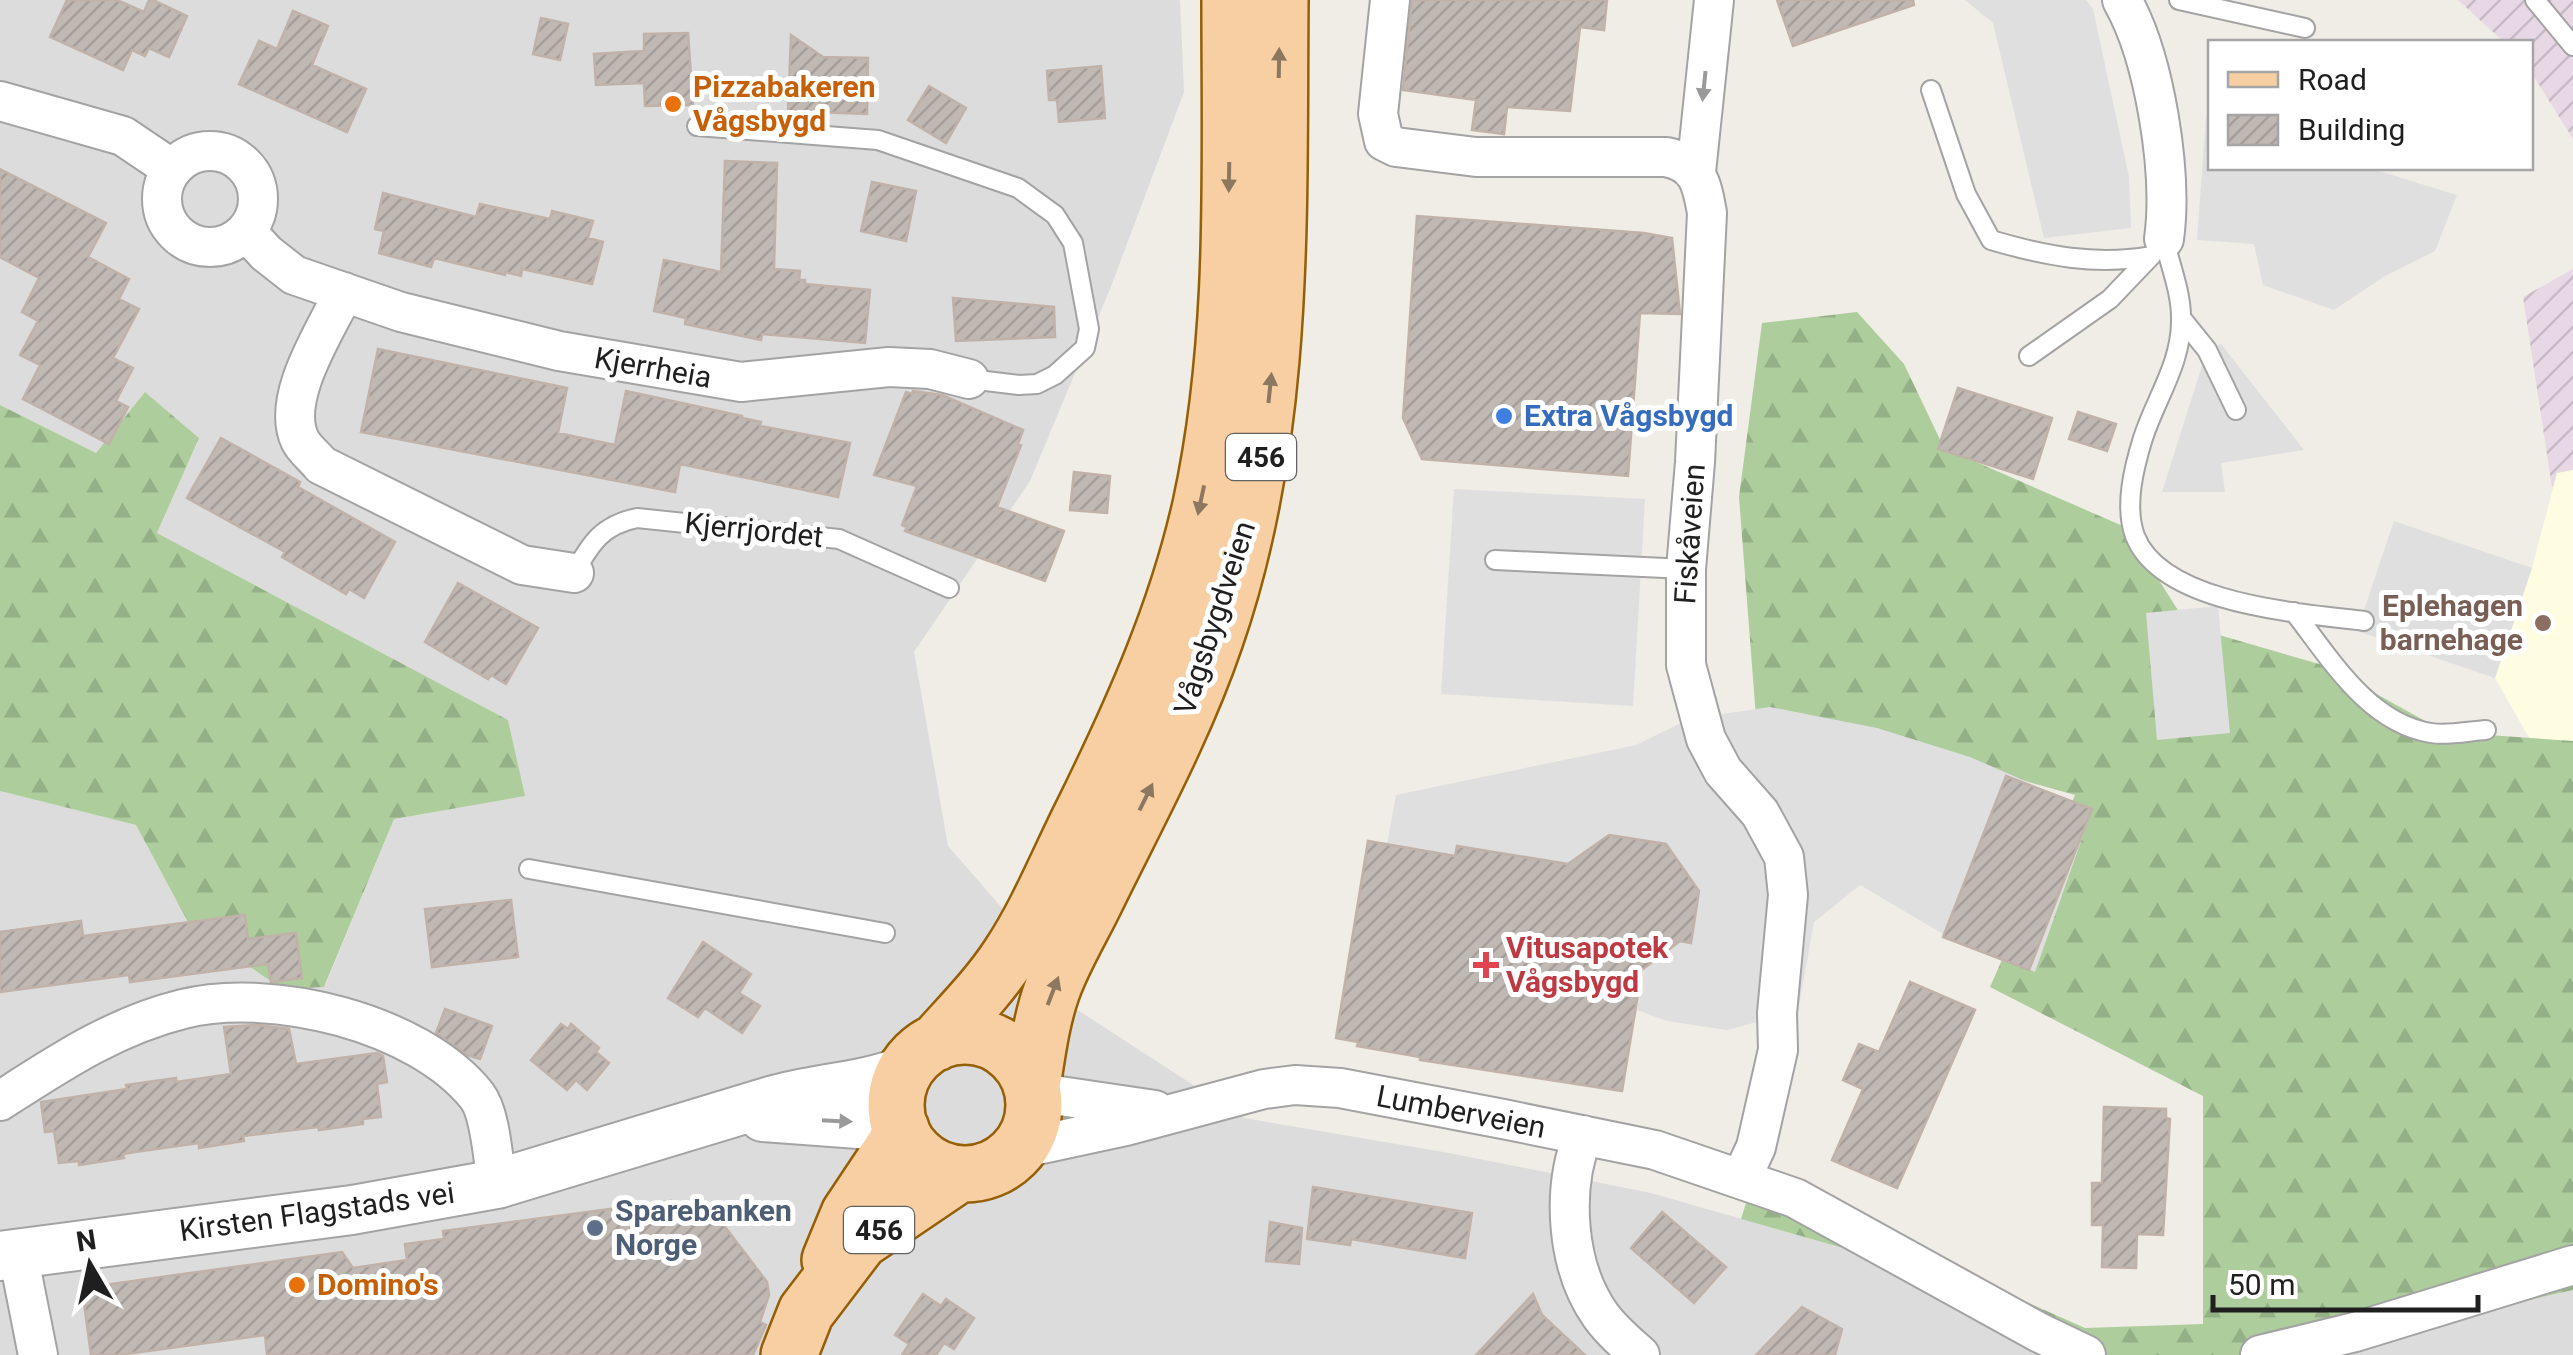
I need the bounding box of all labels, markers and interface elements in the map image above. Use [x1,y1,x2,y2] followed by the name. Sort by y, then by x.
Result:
[2208,40,2533,170] legend
[1272,47,1288,79] one-way arrow
[2298,62,2367,97] text: Road
[693,69,875,138] place label: Pizzabakeren Vågsbygd
[1696,71,1712,103] one-way arrow
[662,93,684,115] marker: Pizzabakeren Vågsbygd
[2298,112,2405,147] text: Building
[1221,162,1237,194] one-way arrow
[592,340,714,395] street label: Kjerrheia
[1262,372,1278,404] one-way arrow
[1524,398,1733,433] place label: Extra Vågsbygd
[1493,405,1515,427] marker: Extra Vågsbygd
[1226,434,1296,480] road number: 456
[1667,463,1712,605] street label: Fiskåveien
[1193,485,1209,516] one-way arrow
[683,505,825,554] street label: Kjerrjordet
[1167,517,1262,719] street label: Vågsbygdveien
[2380,588,2523,657] place label: Eplehagen barnehage
[2532,612,2554,634] marker: Eplehagen barnehage
[1137,782,1154,811] one-way arrow
[1506,930,1669,999] place label: Vitusapotek Vågsbygd
[1475,954,1497,976] marker: Vitusapotek Vågsbygd
[1046,976,1061,1006] one-way arrow
[1374,1078,1549,1145] street label: Lumberveien
[822,1113,854,1129] one-way arrow
[177,1175,457,1248] street label: Kirsten Flagstads vei
[615,1193,792,1262] place label: Sparebanken Norge
[844,1207,914,1253] road number: 456
[40,1215,140,1315] north arrow
[584,1217,606,1239] marker: Sparebanken Norge
[74,1223,99,1259] text: N
[2213,1250,2478,1312] scale bar
[317,1267,439,1302] place label: Domino's
[2228,1267,2295,1302] text: 50 m
[286,1274,308,1296] marker: Domino's

